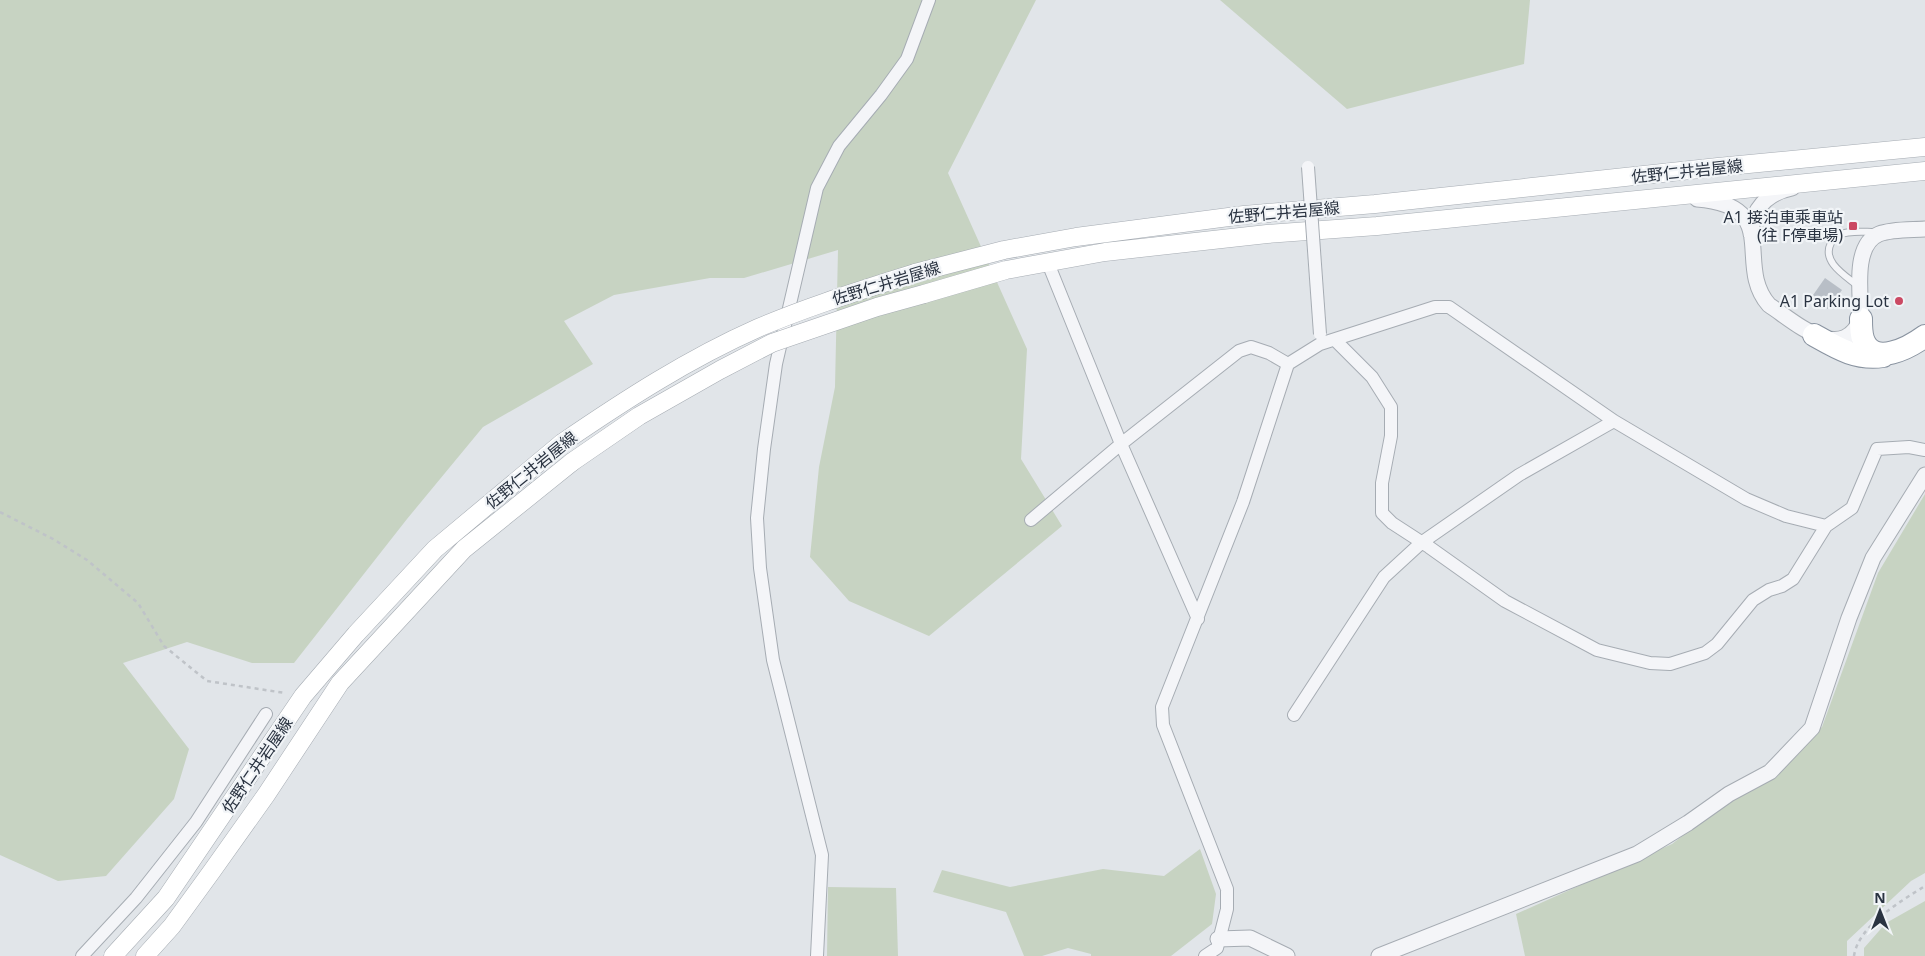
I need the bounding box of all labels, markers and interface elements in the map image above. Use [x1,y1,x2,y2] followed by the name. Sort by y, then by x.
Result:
[1630,154,1744,188] street label: 佐野仁井岩屋線
[1227,196,1341,228] street label: 佐野仁井岩屋線
[1723,206,1843,246] place label: A1 接泊車乘車站 (往 F停車場)
[1847,220,1859,232] marker: A1 接泊車乘車站 (往 F停車場)
[829,256,943,310] street label: 佐野仁井岩屋線
[1780,290,1889,312] place label: A1 Parking Lot
[1893,295,1905,307] marker: A1 Parking Lot
[481,426,581,514] street label: 佐野仁井岩屋線
[217,712,297,818] street label: 佐野仁井岩屋線
[1855,886,1905,936] north arrow
[1874,888,1886,907] text: N

